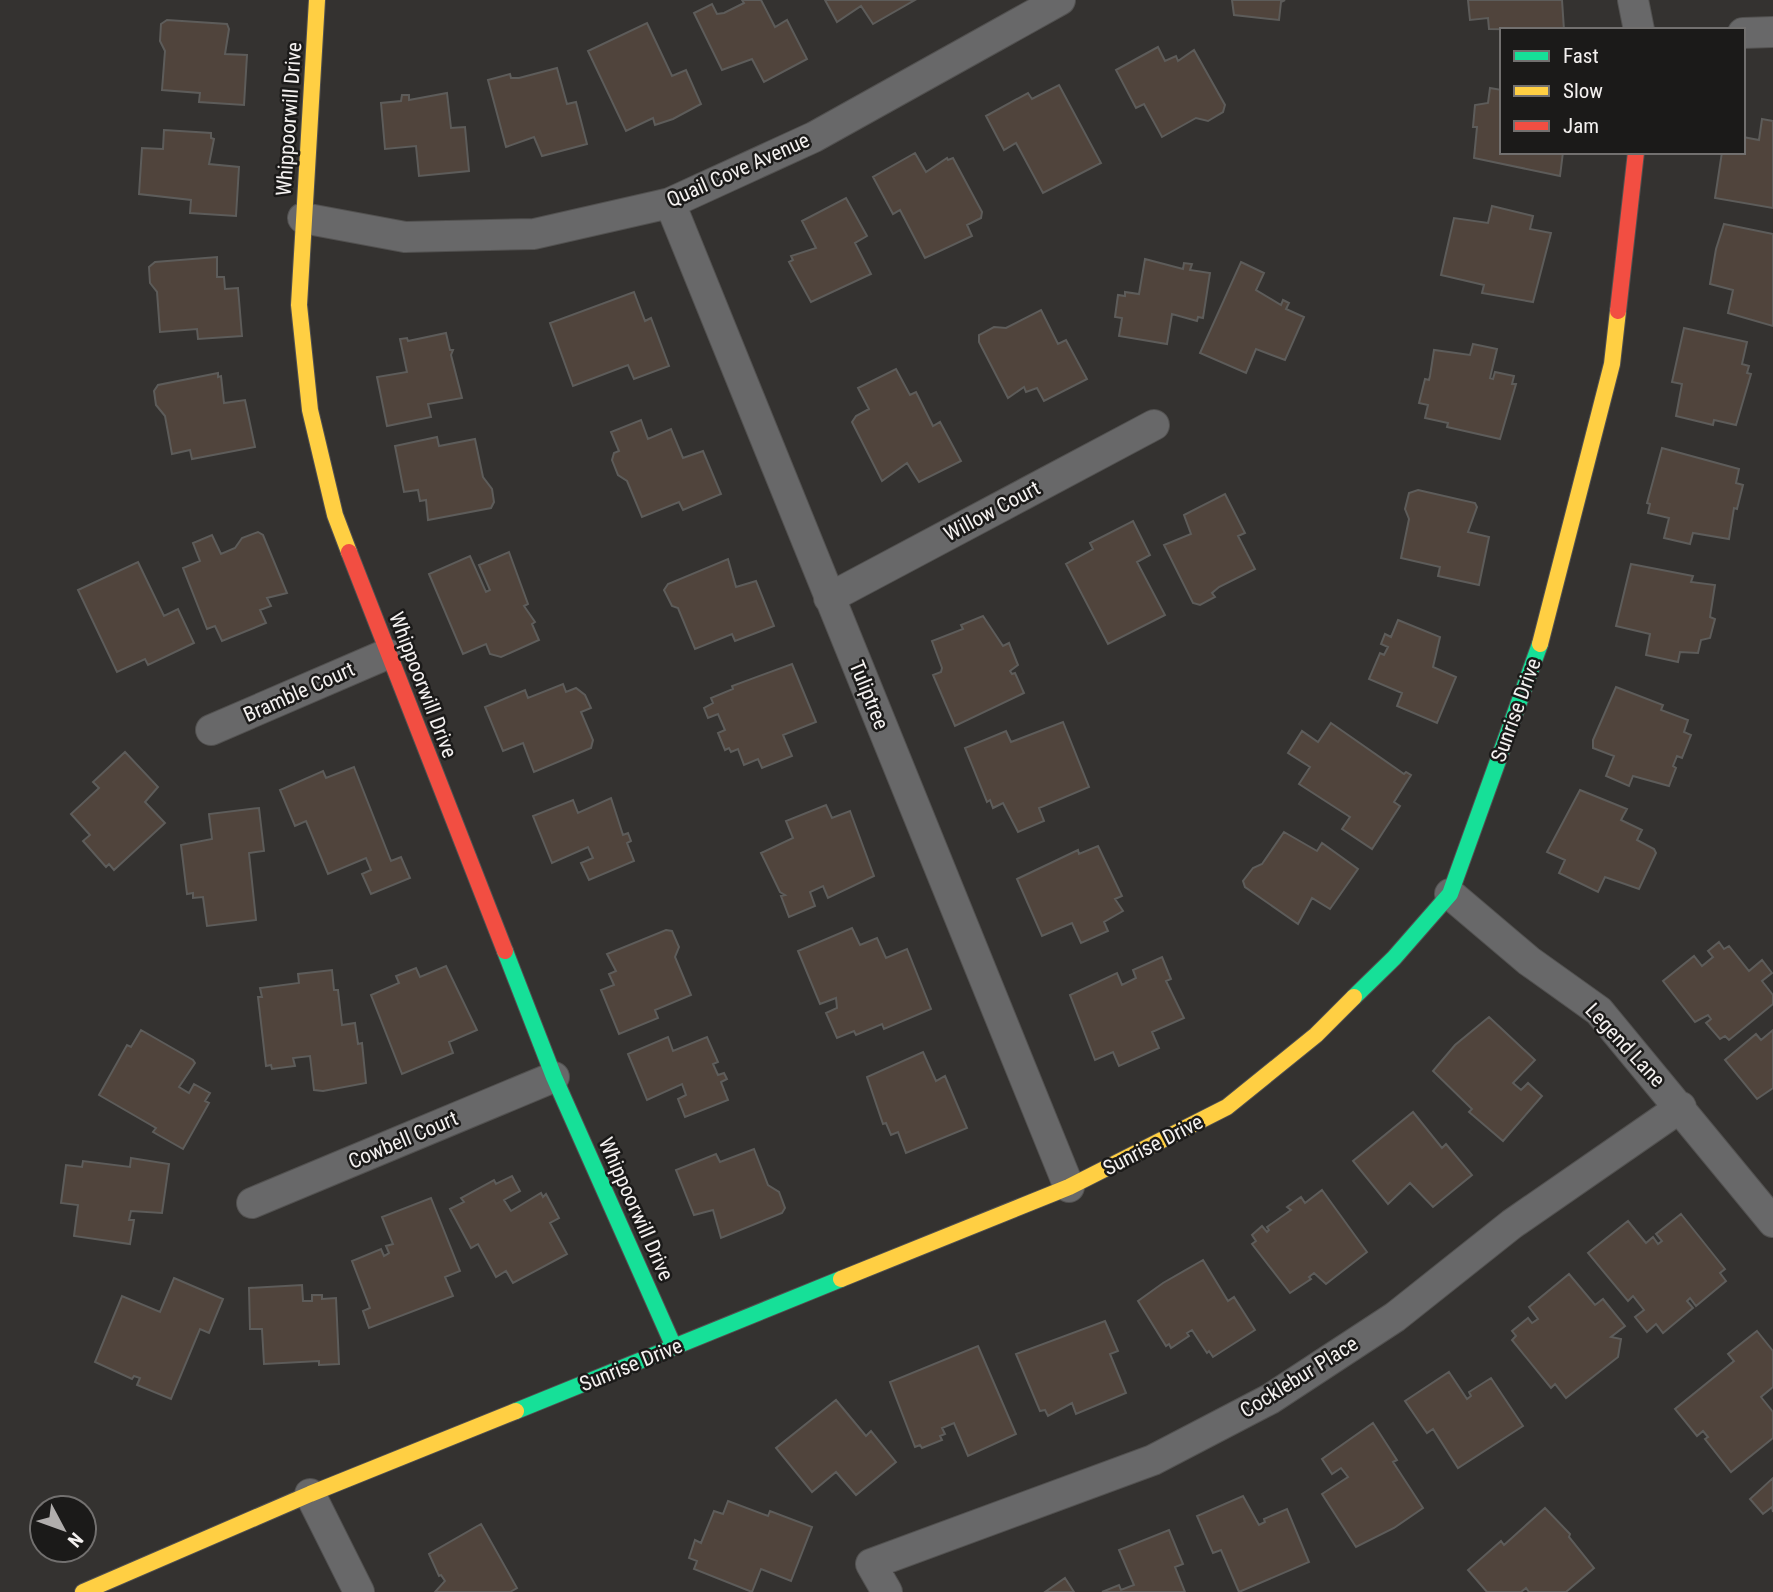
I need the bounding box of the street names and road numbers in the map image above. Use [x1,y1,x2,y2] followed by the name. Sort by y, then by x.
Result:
[272,41,306,197] street label: Whippoorwill Drive
[663,128,813,212] street label: Quail Cove Avenue
[940,476,1044,546] street label: Willow Court
[384,609,462,761] street label: Whippoorwill Drive
[1486,655,1546,765] street label: Sunrise Drive
[240,657,358,727] street label: Bramble Court
[844,657,894,733] street label: Tuliptree
[1580,998,1670,1092] street label: Legend Lane
[345,1106,461,1174] street label: Cowbell Court
[1099,1110,1207,1180] street label: Sunrise Drive
[594,1134,678,1284] street label: Whippoorwill Drive
[1236,1331,1362,1423] street label: Cocklebur Place
[576,1333,686,1396] street label: Sunrise Drive

